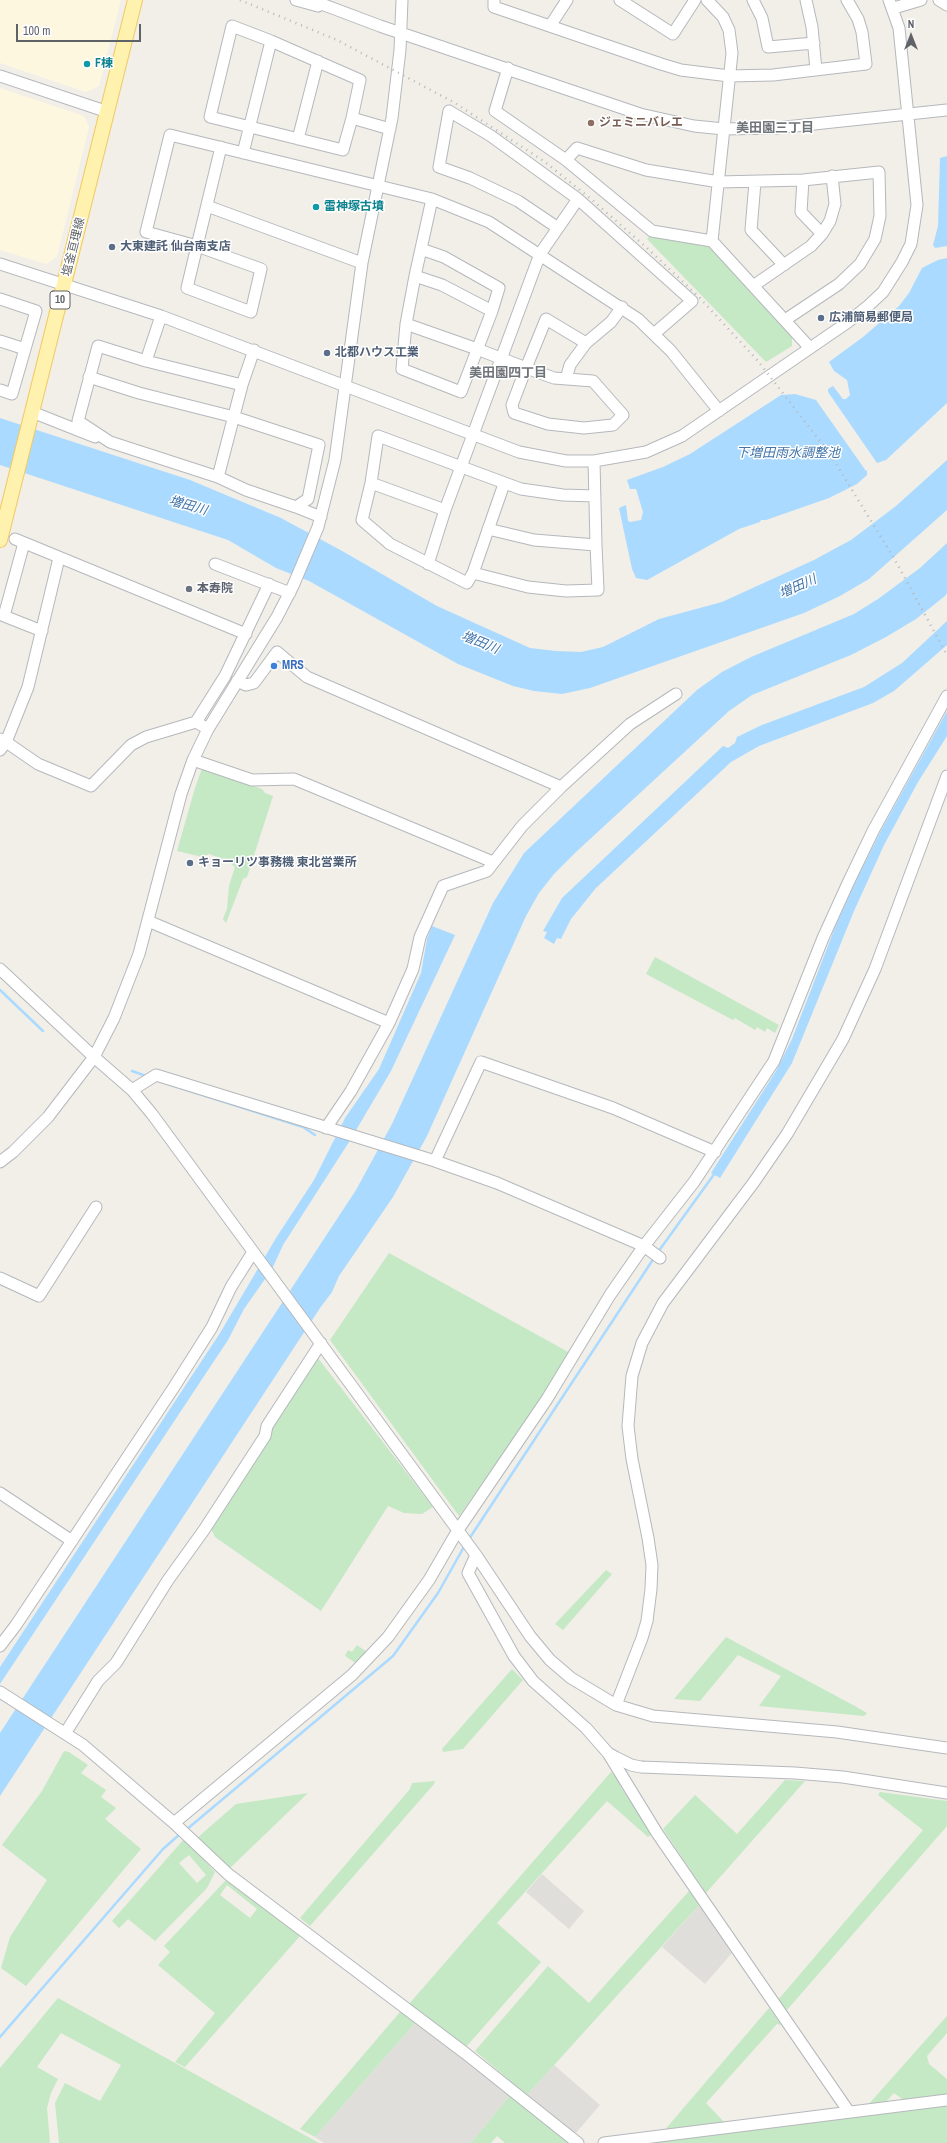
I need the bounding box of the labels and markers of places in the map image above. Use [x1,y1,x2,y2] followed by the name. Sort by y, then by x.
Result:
[95,57,113,71] place label: F棟
[82,59,92,69] marker: F棟
[599,116,683,130] place label: ジェミニバレエ
[586,118,596,128] marker: ジェミニバレエ
[324,200,384,214] place label: 雷神塚古墳
[311,202,321,212] marker: 雷神塚古墳
[120,240,231,254] place label: 大東建託 仙台南支店
[107,242,117,252] marker: 大東建託 仙台南支店
[829,311,913,325] place label: 広浦簡易郵便局
[816,313,826,323] marker: 広浦簡易郵便局
[335,346,419,360] place label: 北都ハウス工業
[322,348,332,358] marker: 北都ハウス工業
[197,582,233,596] place label: 本寿院
[184,584,194,594] marker: 本寿院
[282,659,304,673] place label: MRS
[269,661,279,671] marker: MRS
[198,856,357,870] place label: キョーリツ事務機 東北営業所
[185,858,195,868] marker: キョーリツ事務機 東北営業所

